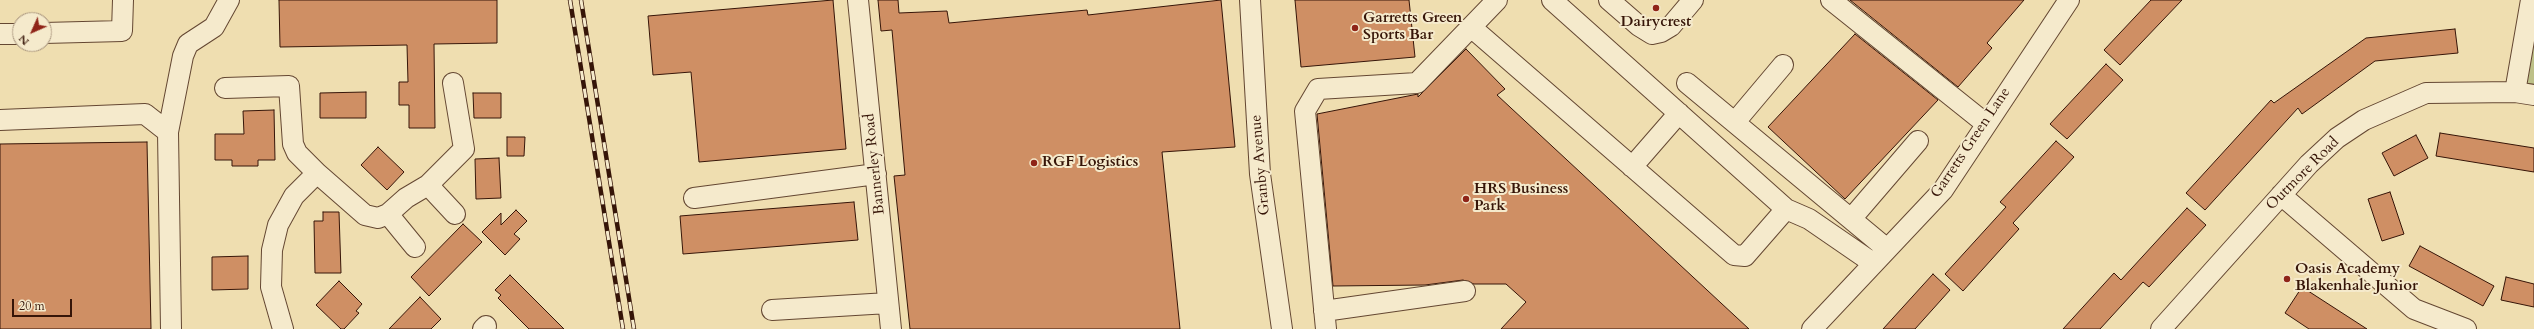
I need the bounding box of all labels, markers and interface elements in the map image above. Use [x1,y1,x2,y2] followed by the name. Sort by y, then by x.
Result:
[1651,3,1661,13] marker: Dairycrest
[1363,10,1462,45] place label: Garretts Green Sports Bar
[12,12,52,52] north arrow
[1621,14,1691,32] place label: Dairycrest
[1350,23,1360,33] marker: Garretts Green Sports Bar
[15,31,33,49] text: N
[1927,84,2015,202] street label: Garretts Green Lane
[861,113,889,215] street label: Bannerley Road
[1248,114,1274,216] street label: Granby Avenue
[2263,134,2343,214] street label: Outmore Road
[1042,154,1138,172] place label: RGF Logistics
[1029,158,1039,168] marker: RGF Logistics
[1474,181,1568,216] place label: HRS Business Park
[1461,194,1471,204] marker: HRS Business Park
[2295,261,2418,296] place label: Oasis Academy Blakenhale Junior
[2282,274,2292,284] marker: Oasis Academy Blakenhale Junior
[14,291,74,317] scale bar
[19,298,45,314] text: 20 m

